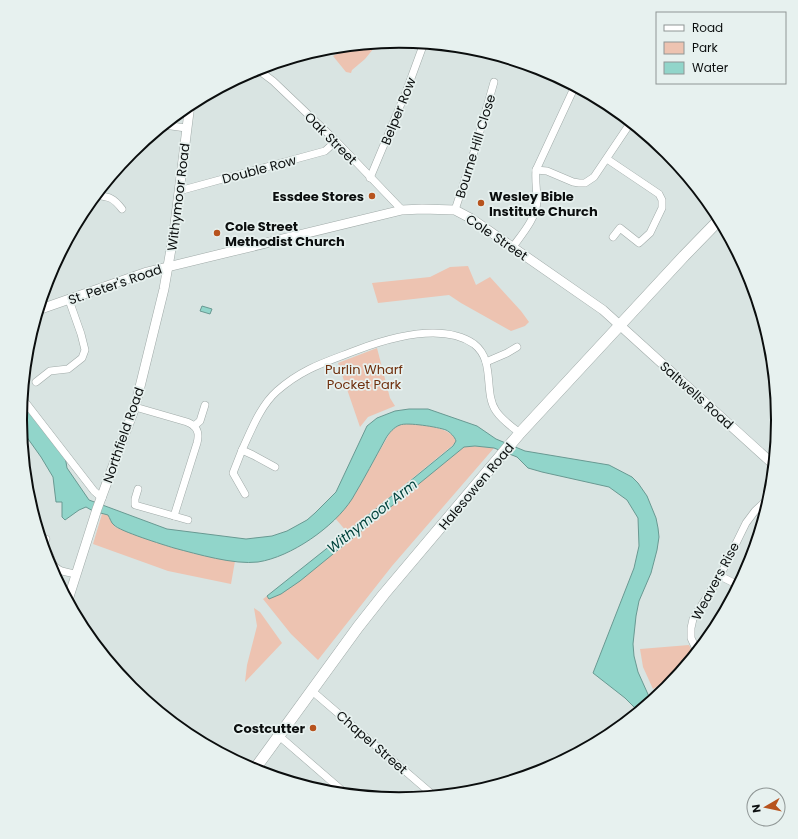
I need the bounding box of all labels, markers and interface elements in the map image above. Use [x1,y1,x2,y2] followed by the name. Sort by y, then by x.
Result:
[656,12,786,84] legend
[692,19,723,36] text: Road
[692,39,719,56] text: Park
[692,59,729,76] text: Water
[376,74,421,148] street label: Belper Row
[451,92,500,200] street label: Bourne Hill Close
[300,108,361,169] street label: Oak Street
[162,142,195,252] street label: Withymoor Road
[220,150,299,189] street label: Double Row
[272,187,364,206] place label: Essdee Stores
[489,187,598,221] place label: Wesley Bible Institute Church
[367,191,377,201] marker: Essdee Stores
[476,198,486,208] marker: Wesley Bible Institute Church
[462,210,532,265] street label: Cole Street
[225,217,345,251] place label: Cole Street Methodist Church
[212,228,222,238] marker: Cole Street Methodist Church
[66,260,165,309] street label: St. Peter's Road
[656,357,738,434] street label: Saltwells Road
[325,360,403,394] park label: Purlin Wharf Pocket Park
[98,385,149,486] street label: Northfield Road
[434,439,519,534] street label: Halesowen Road
[323,474,421,558] water label: Withymoor Arm
[687,539,744,624] street label: Weavers Rise
[332,706,412,779] street label: Chapel Street
[234,719,305,738] place label: Costcutter
[308,723,318,733] marker: Costcutter
[746,787,786,827] north arrow
[748,803,765,814] text: N

